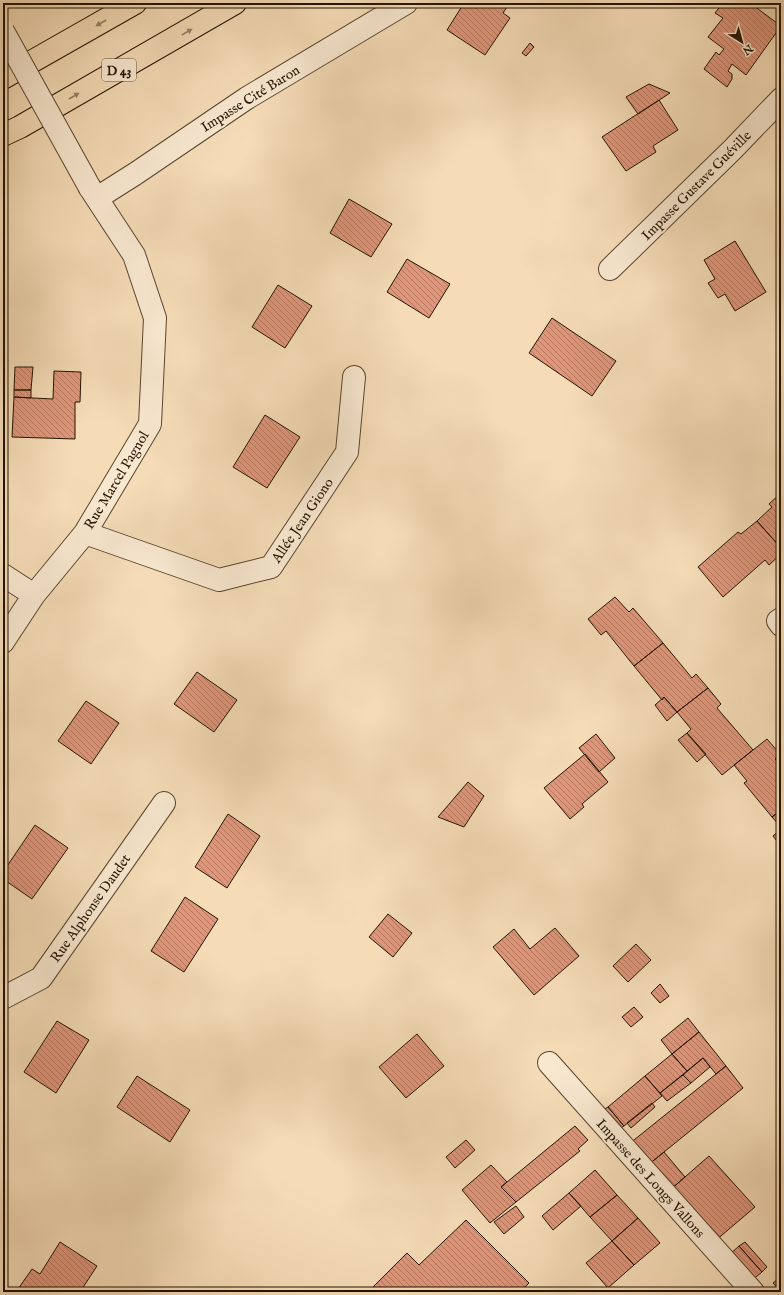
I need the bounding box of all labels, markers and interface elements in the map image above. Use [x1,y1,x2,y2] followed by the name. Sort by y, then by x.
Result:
[95,19,107,26] one-way arrow
[722,22,762,62] north arrow
[181,28,193,35] one-way arrow
[739,40,756,58] text: N
[102,59,136,81] road number: D 43
[198,61,304,136] street label: Impasse Cité Baron
[68,93,80,100] one-way arrow
[638,127,756,244] street label: Impasse Gustave Guéville
[80,428,153,533] street label: Rue Marcel Pagnol
[267,474,338,567] street label: Allée Jean Giono
[47,851,135,966] street label: Rue Alphonse Daudet
[592,1115,709,1242] street label: Impasse des Longs Vallons

